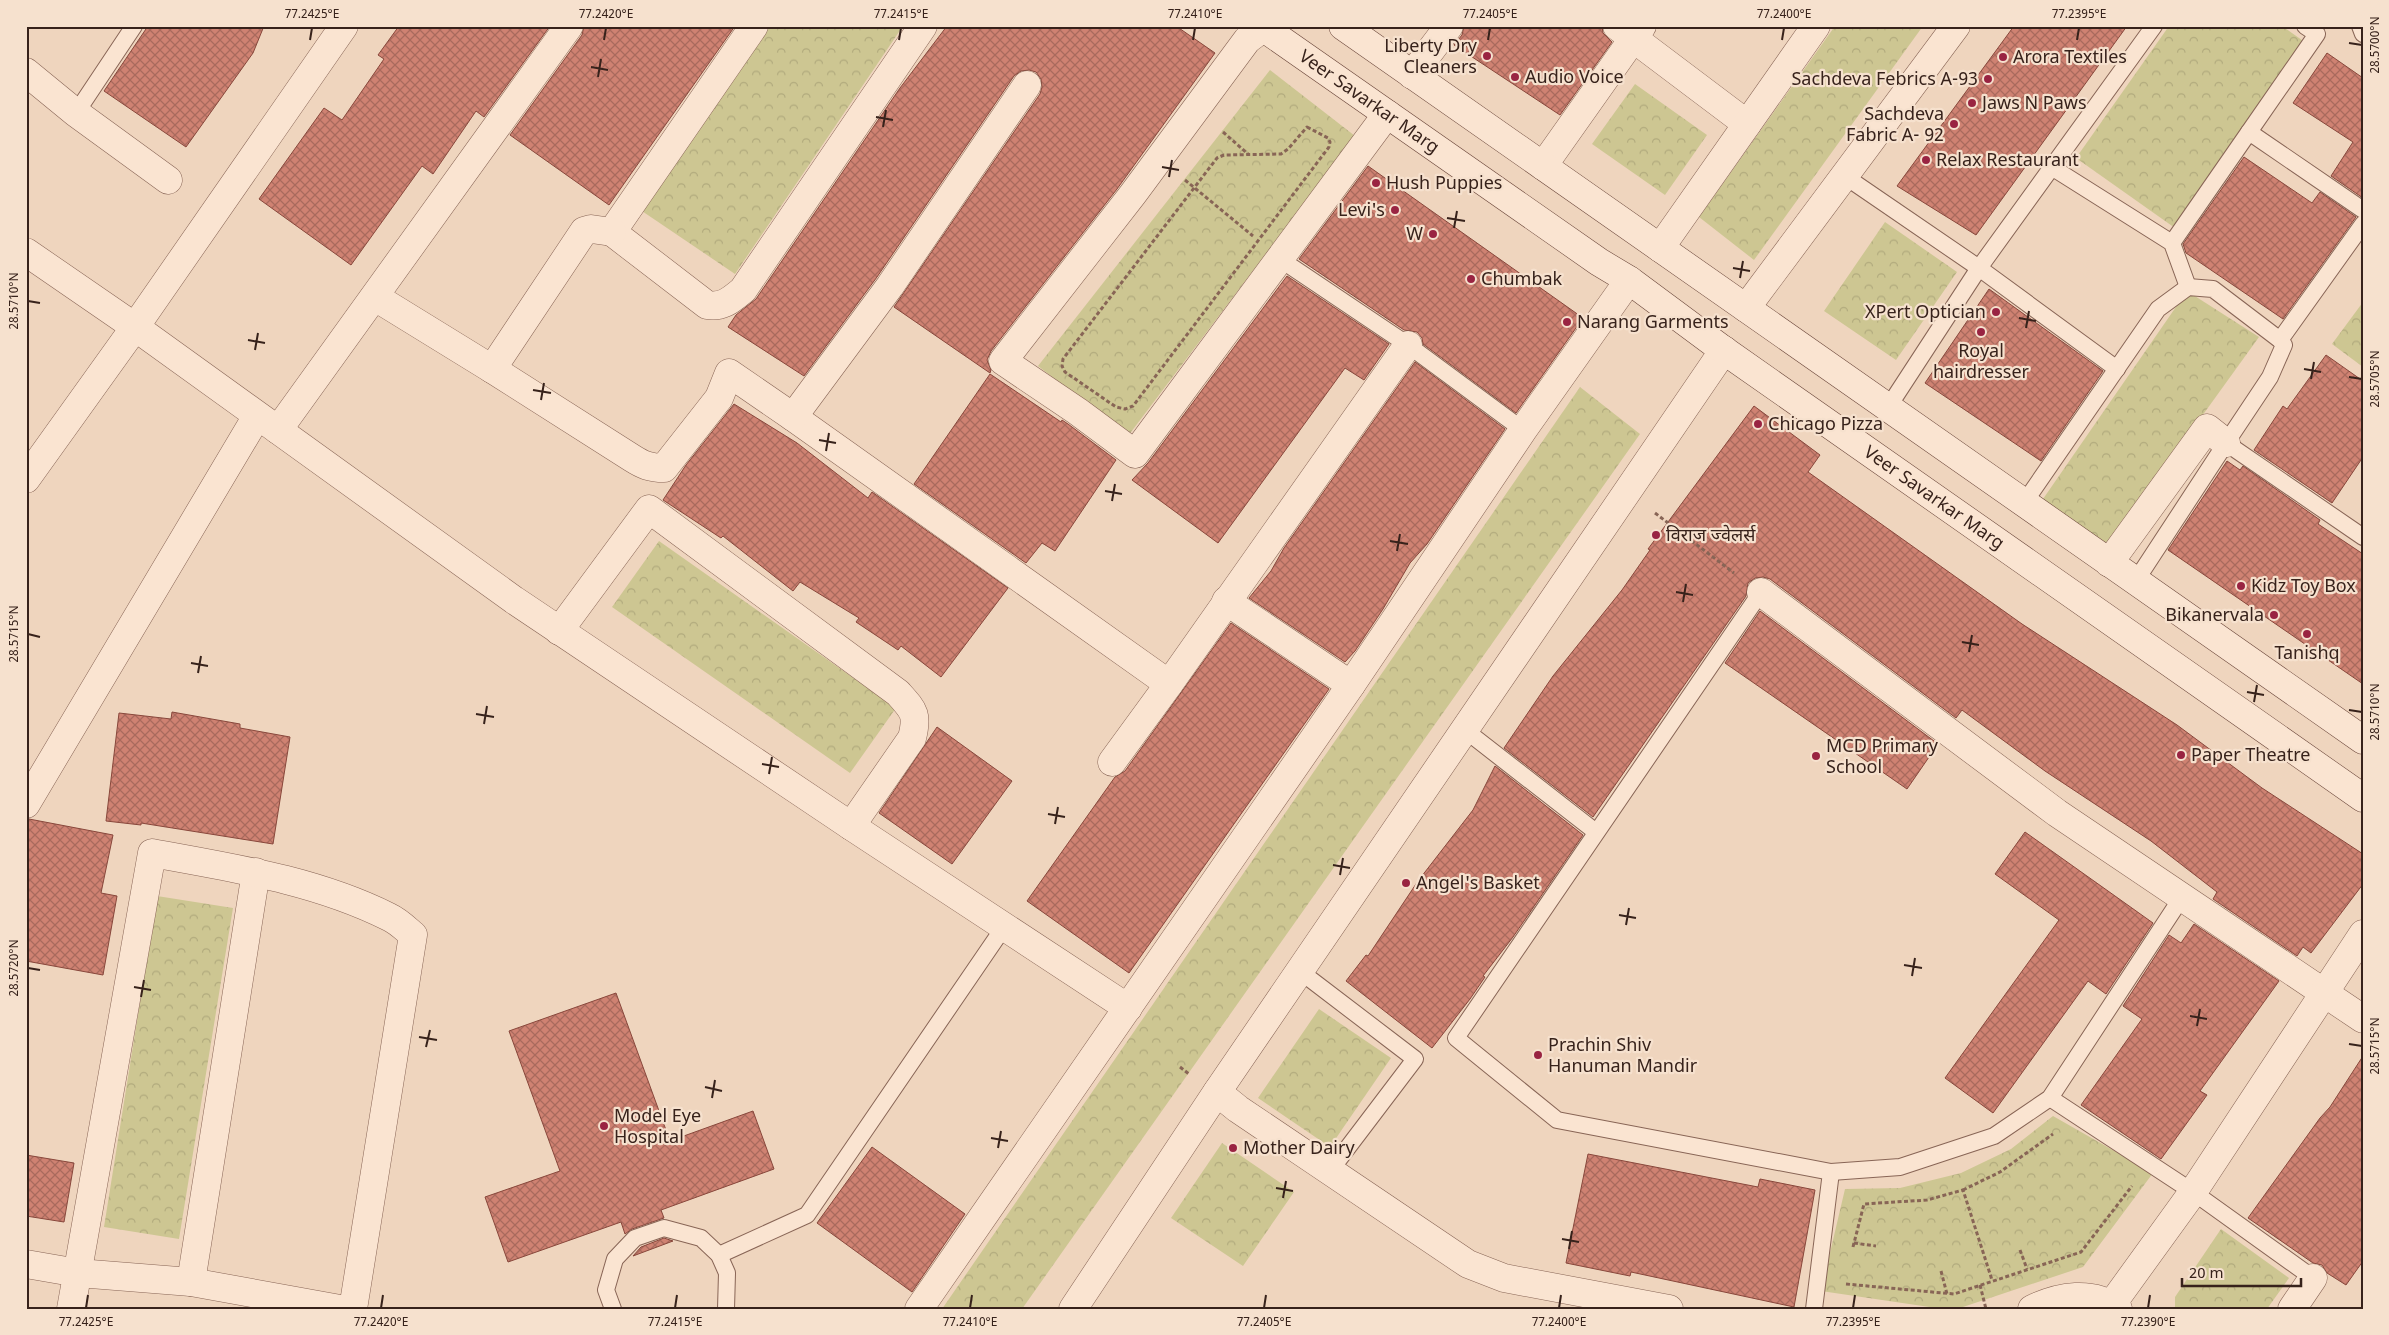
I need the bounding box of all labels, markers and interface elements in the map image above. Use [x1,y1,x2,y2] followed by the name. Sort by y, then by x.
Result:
[285,7,339,23] text: 77.2425°E
[579,7,633,23] text: 77.2420°E
[874,7,928,23] text: 77.2415°E
[1168,7,1222,23] text: 77.2410°E
[1463,7,1517,23] text: 77.2405°E
[1757,7,1811,23] text: 77.2400°E
[2052,7,2106,23] text: 77.2395°E
[2368,16,2384,74] text: 28.5700°N
[1384,36,1478,80] place label: Liberty Dry Cleaners
[1294,46,1443,160] street label: Veer Savarkar Marg
[2013,47,2127,70] place label: Arora Textiles
[1481,50,1493,62] marker: Liberty Dry Cleaners
[1997,51,2009,63] marker: Arora Textiles
[1525,67,1624,90] place label: Audio Voice
[1791,69,1978,92] place label: Sachdeva Febrics A-93
[1509,71,1521,83] marker: Audio Voice
[1982,73,1994,85] marker: Sachdeva Febrics A-93
[1980,93,2087,116] place label: Jaws N Paws
[1966,97,1978,109] marker: Jaws N Paws
[1846,104,1944,148] place label: Sachdeva Fabric A- 92
[1948,118,1960,130] marker: Sachdeva Fabric A- 92
[1936,150,2079,173] place label: Relax Restaurant
[1920,154,1932,166] marker: Relax Restaurant
[1386,173,1502,196] place label: Hush Puppies
[1370,177,1382,189] marker: Hush Puppies
[1338,200,1385,223] place label: Levi's
[1389,204,1401,216] marker: Levi's
[1406,224,1423,247] place label: W
[1427,228,1439,240] marker: W
[1481,269,1563,292] place label: Chumbak
[7,272,23,330] text: 28.5710°N
[1465,273,1477,285] marker: Chumbak
[1865,302,1986,325] place label: XPert Optician
[1990,306,2002,318] marker: XPert Optician
[1577,312,1729,335] place label: Narang Garments
[1561,316,1573,328] marker: Narang Garments
[1975,326,1987,338] marker: Royal hairdresser
[1933,341,2030,385] place label: Royal hairdresser
[2368,350,2384,408] text: 28.5705°N
[1768,414,1883,437] place label: Chicago Pizza
[1752,418,1764,430] marker: Chicago Pizza
[1859,442,2008,556] street label: Veer Savarkar Marg
[1666,524,1756,548] place label: विराज ज्वेलर्स
[1650,529,1662,541] marker: विराज ज्वेलर्स
[2251,576,2356,599] place label: Kidz Toy Box
[2235,580,2247,592] marker: Kidz Toy Box
[7,605,23,663] text: 28.5715°N
[2165,605,2264,628] place label: Bikanervala
[2268,609,2280,621] marker: Bikanervala
[2301,628,2313,640] marker: Tanishq
[2274,643,2340,666] place label: Tanishq
[2368,683,2384,741] text: 28.5710°N
[1826,736,1939,780] place label: MCD Primary School
[2191,745,2310,768] place label: Paper Theatre
[2175,749,2187,761] marker: Paper Theatre
[1810,750,1822,762] marker: MCD Primary School
[1416,873,1540,896] place label: Angel's Basket
[1400,877,1412,889] marker: Angel's Basket
[7,939,23,997] text: 28.5720°N
[2368,1017,2384,1075] text: 28.5715°N
[1548,1035,1698,1079] place label: Prachin Shiv Hanuman Mandir
[1532,1049,1544,1061] marker: Prachin Shiv Hanuman Mandir
[614,1106,701,1150] place label: Model Eye Hospital
[598,1120,610,1132] marker: Model Eye Hospital
[1243,1138,1355,1161] place label: Mother Dairy
[1227,1142,1239,1154] marker: Mother Dairy
[2182,1255,2300,1287] scale bar
[2189,1265,2223,1284] text: 20 m
[59,1315,113,1331] text: 77.2425°E
[354,1315,408,1331] text: 77.2420°E
[648,1315,702,1331] text: 77.2415°E
[943,1315,997,1331] text: 77.2410°E
[1237,1315,1291,1331] text: 77.2405°E
[1532,1315,1586,1331] text: 77.2400°E
[1826,1315,1880,1331] text: 77.2395°E
[2121,1315,2175,1331] text: 77.2390°E

